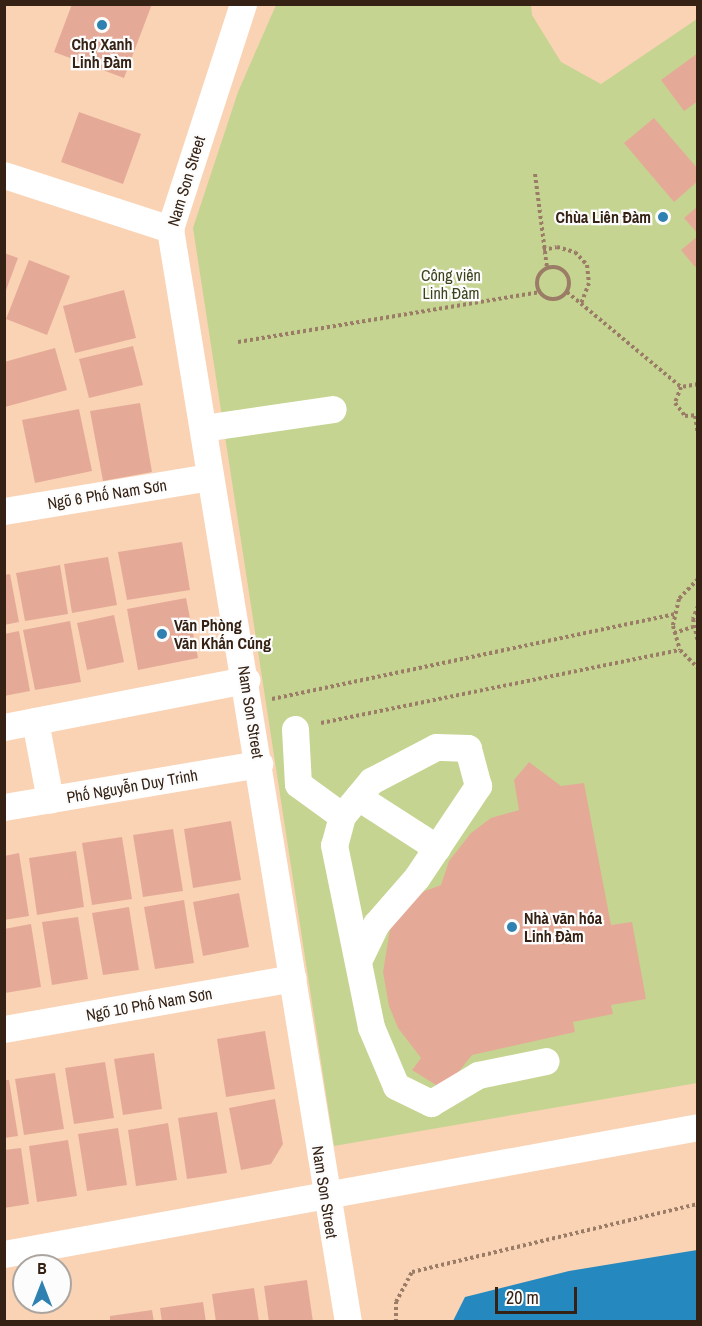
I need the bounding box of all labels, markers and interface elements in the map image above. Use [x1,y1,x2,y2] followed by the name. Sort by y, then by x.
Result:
[95,18,109,32] marker: Chợ Xanh Linh Đàm
[71,34,133,72] place label: Chợ Xanh Linh Đàm
[163,134,209,228] street label: Nam Son Street
[555,207,651,227] place label: Chùa Liên Đàm
[656,210,670,224] marker: Chùa Liên Đàm
[421,265,481,303] park label: Công viên Linh Đàm
[46,475,168,513] street label: Ngõ 6 Phố Nam Sơn
[174,615,271,653] place label: Văn Phòng Văn Khấn Cúng
[155,627,169,641] marker: Văn Phòng Văn Khấn Cúng
[234,664,268,760] street label: Nam Son Street
[65,765,199,807] street label: Phố Nguyễn Duy Trinh
[524,908,602,946] place label: Nhà văn hóa Linh Đàm
[505,920,519,934] marker: Nhà văn hóa Linh Đàm
[84,983,214,1025] street label: Ngõ 10 Phố Nam Sơn
[308,1144,342,1240] street label: Nam Son Street
[12,1254,72,1314] north arrow
[37,1257,47,1279] text: B
[498,1275,580,1313] scale bar
[506,1285,539,1310] text: 20 m

